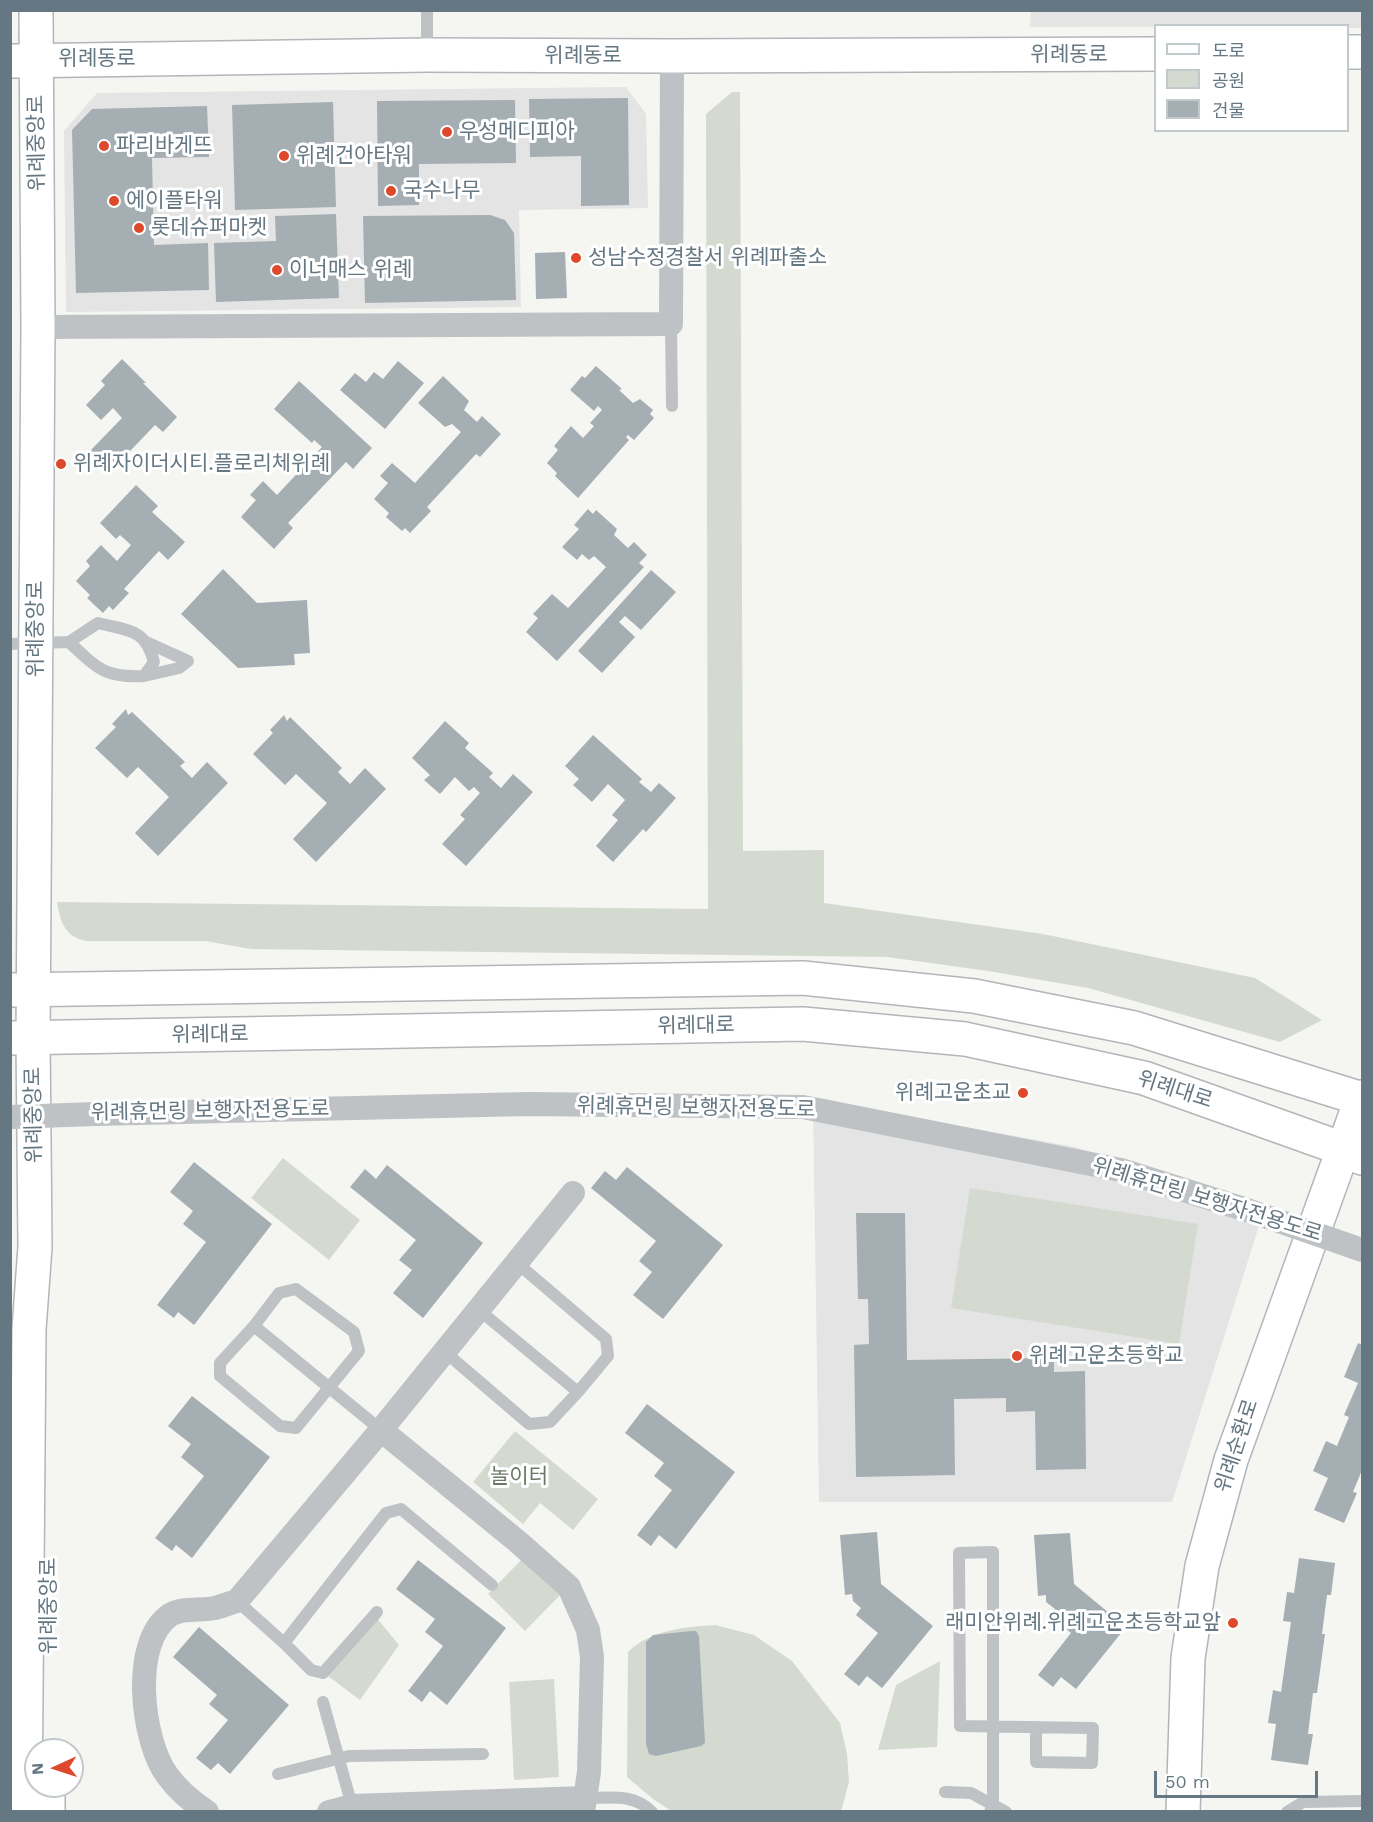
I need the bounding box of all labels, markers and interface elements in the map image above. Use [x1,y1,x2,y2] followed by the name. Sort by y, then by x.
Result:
[1154,24,1349,132] legend
[1212,40,1245,61] text: 도로
[1030,42,1108,68] street label: 위례동로
[544,43,622,69] street label: 위례동로
[58,46,136,72] street label: 위례동로
[1212,70,1245,91] text: 공원
[24,94,50,192] street label: 위례중앙로
[1212,100,1245,121] text: 건물
[459,119,575,145] place label: 우성메디피아
[440,125,454,139] marker: 우성메디피아
[116,133,213,159] place label: 파리바게뜨
[97,139,111,153] marker: 파리바게뜨
[296,143,412,169] place label: 위례건아타워
[277,149,291,163] marker: 위례건아타워
[403,178,480,204] place label: 국수나무
[384,184,398,198] marker: 국수나무
[126,188,223,214] place label: 에이플타워
[107,194,121,208] marker: 에이플타워
[151,215,267,241] place label: 롯데슈퍼마켓
[132,221,146,235] marker: 롯데슈퍼마켓
[588,245,827,271] place label: 성남수정경찰서 위례파출소
[569,251,583,265] marker: 성남수정경찰서 위례파출소
[289,257,412,283] place label: 이너매스 위례
[270,263,284,277] marker: 이너매스 위례
[73,451,330,477] place label: 위례자이더시티.플로리체위례
[54,457,68,471] marker: 위례자이더시티.플로리체위례
[23,581,49,677] street label: 위례중앙로
[657,1013,735,1039] street label: 위례대로
[171,1022,249,1048] street label: 위례대로
[21,1066,47,1164] street label: 위례중앙로
[1134,1066,1216,1114] street label: 위례대로
[895,1080,1011,1106] place label: 위례고운초교
[1016,1086,1030,1100] marker: 위례고운초교
[576,1093,816,1123] street label: 위례휴먼링 보행자전용도로
[90,1096,330,1126] street label: 위례휴먼링 보행자전용도로
[1089,1153,1325,1247] street label: 위례휴먼링 보행자전용도로
[1029,1343,1184,1369] place label: 위례고운초등학교
[1010,1349,1024,1363] marker: 위례고운초등학교
[1210,1396,1264,1496] street label: 위례순환로
[490,1464,548,1490] park label: 놀이터
[36,1558,62,1654] street label: 위례중앙로
[945,1610,1221,1636] place label: 래미안위례.위례고운초등학교앞
[1226,1616,1240,1630] marker: 래미안위례.위례고운초등학교앞
[24,1738,84,1798] north arrow
[1157,1759,1320,1797] scale bar
[28,1762,47,1775] text: N
[1165,1771,1210,1792] text: 50 m

